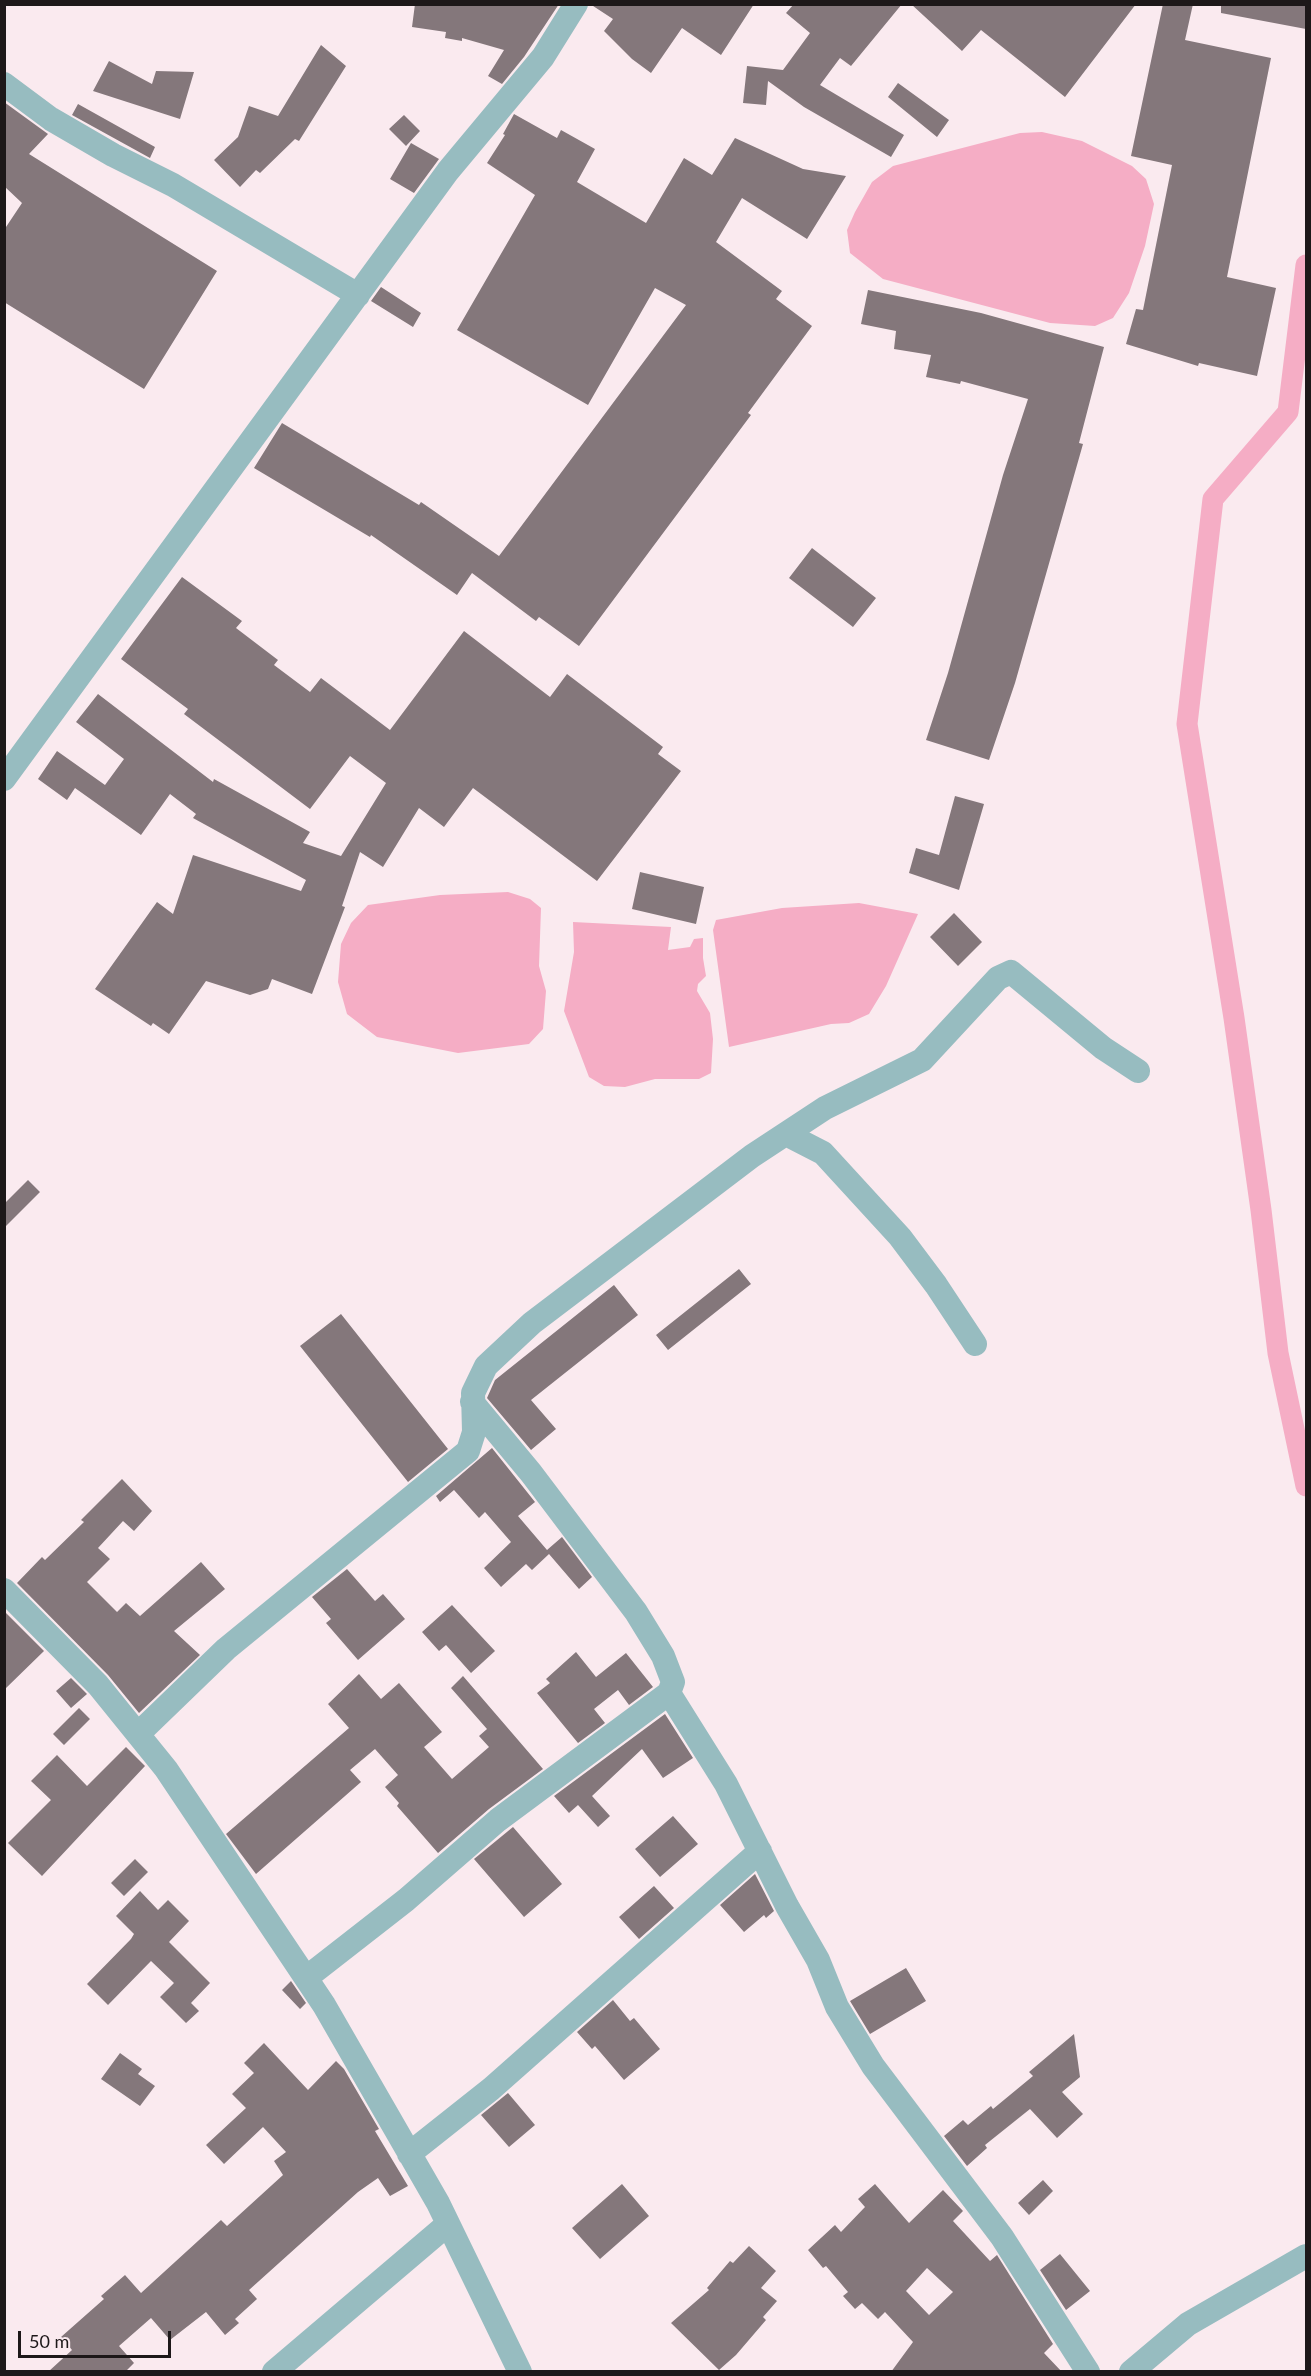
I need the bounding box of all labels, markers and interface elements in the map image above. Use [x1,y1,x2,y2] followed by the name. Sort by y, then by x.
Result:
[21,2319,174,2357] scale bar
[29,2330,69,2352] text: 50 m

